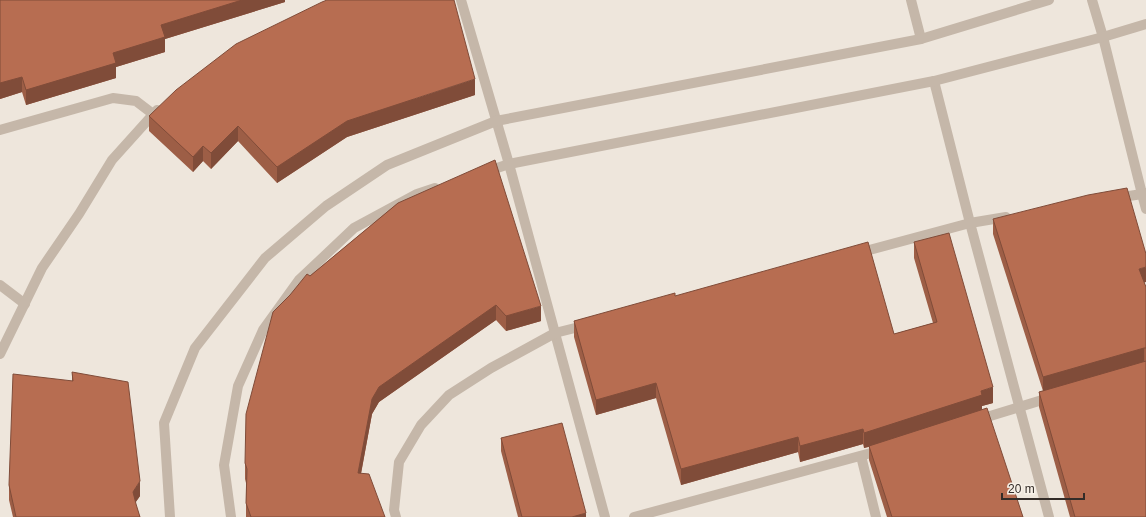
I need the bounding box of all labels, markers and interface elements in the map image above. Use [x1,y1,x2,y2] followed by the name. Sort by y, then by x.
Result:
[1002,475,1084,501] scale bar
[1008,482,1035,496] text: 20 m

